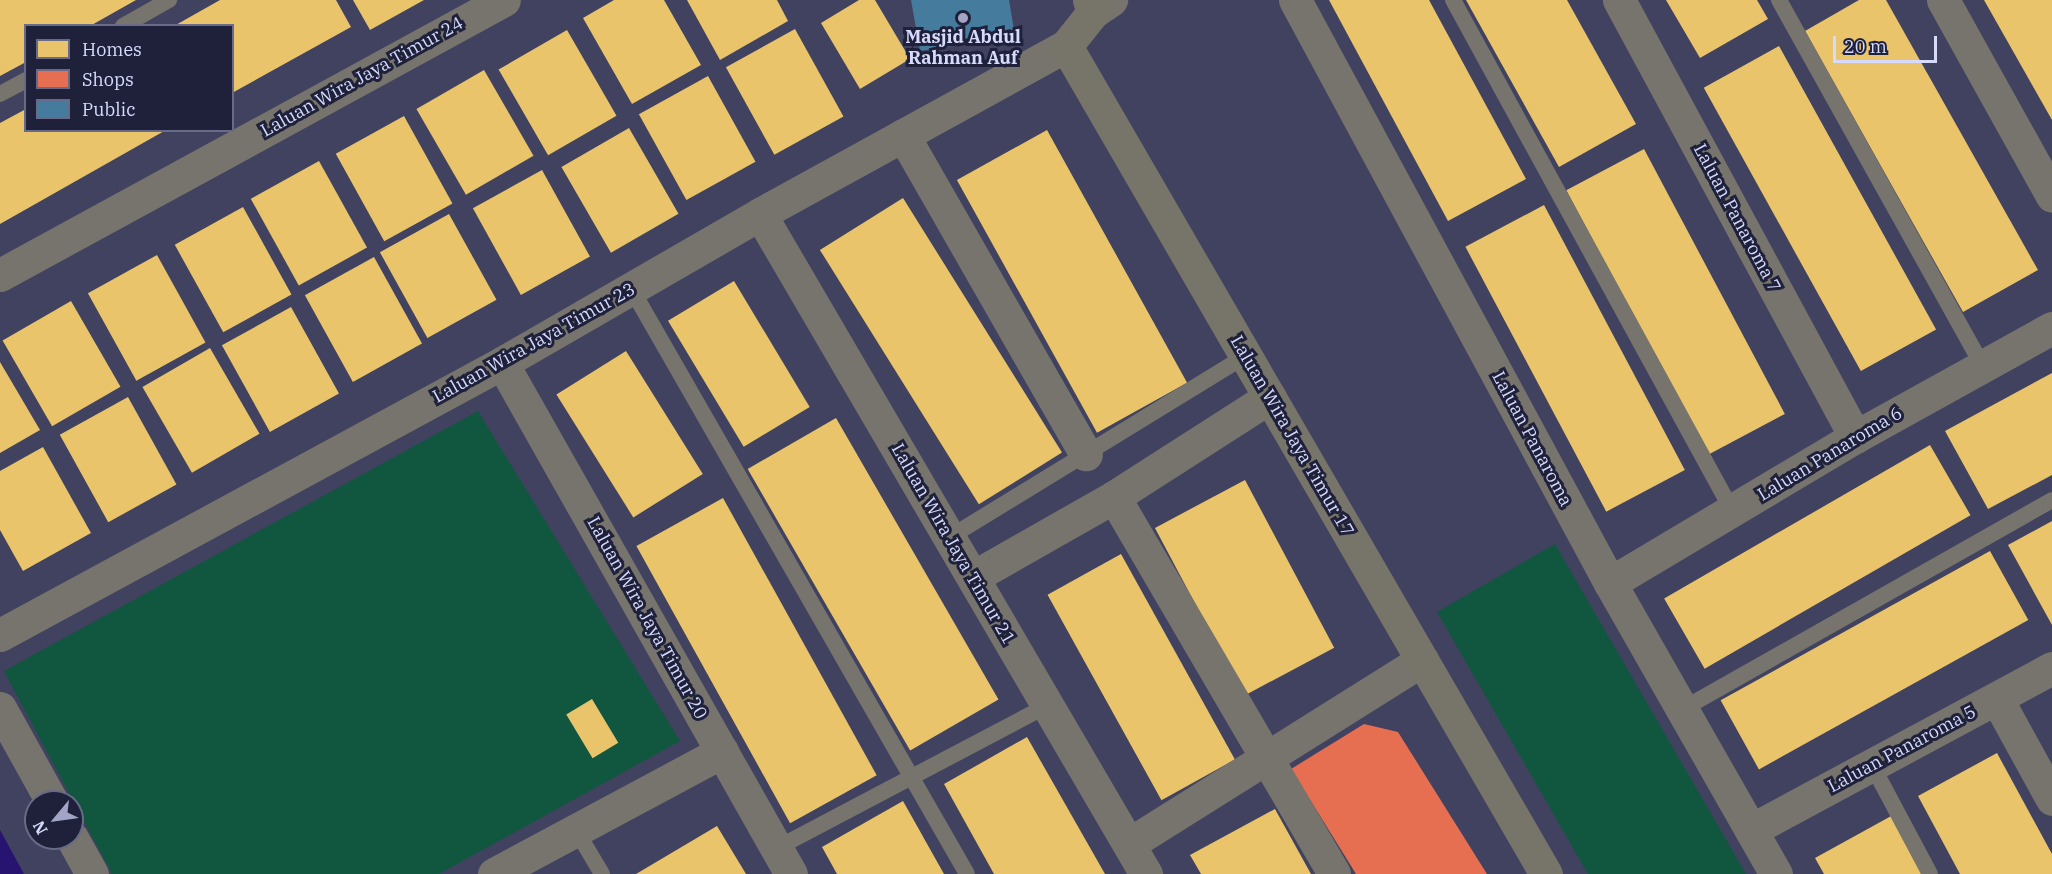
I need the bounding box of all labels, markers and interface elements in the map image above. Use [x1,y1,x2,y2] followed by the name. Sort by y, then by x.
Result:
[956,11,970,25] marker: Masjid Abdul Rahman Auf
[257,12,467,142] street label: Laluan Wira Jaya Timur 24
[24,24,234,132] legend
[1836,24,1940,62] scale bar
[905,27,1021,70] place label: Masjid Abdul Rahman Auf
[1844,35,1887,58] text: 20 m
[82,38,142,61] text: Homes
[82,68,134,91] text: Shops
[82,98,136,121] text: Public
[1689,140,1785,296] street label: Laluan Panaroma 7
[429,278,639,408] street label: Laluan Wira Jaya Timur 23
[1226,332,1358,540] street label: Laluan Wira Jaya Timur 17
[1487,368,1577,510] street label: Laluan Panaroma
[1754,402,1906,506] street label: Laluan Panaroma 6
[887,440,1019,648] street label: Laluan Wira Jaya Timur 21
[582,513,712,723] street label: Laluan Wira Jaya Timur 20
[1824,701,1980,797] street label: Laluan Panaroma 5
[24,790,84,850] north arrow
[28,817,52,838] text: N

